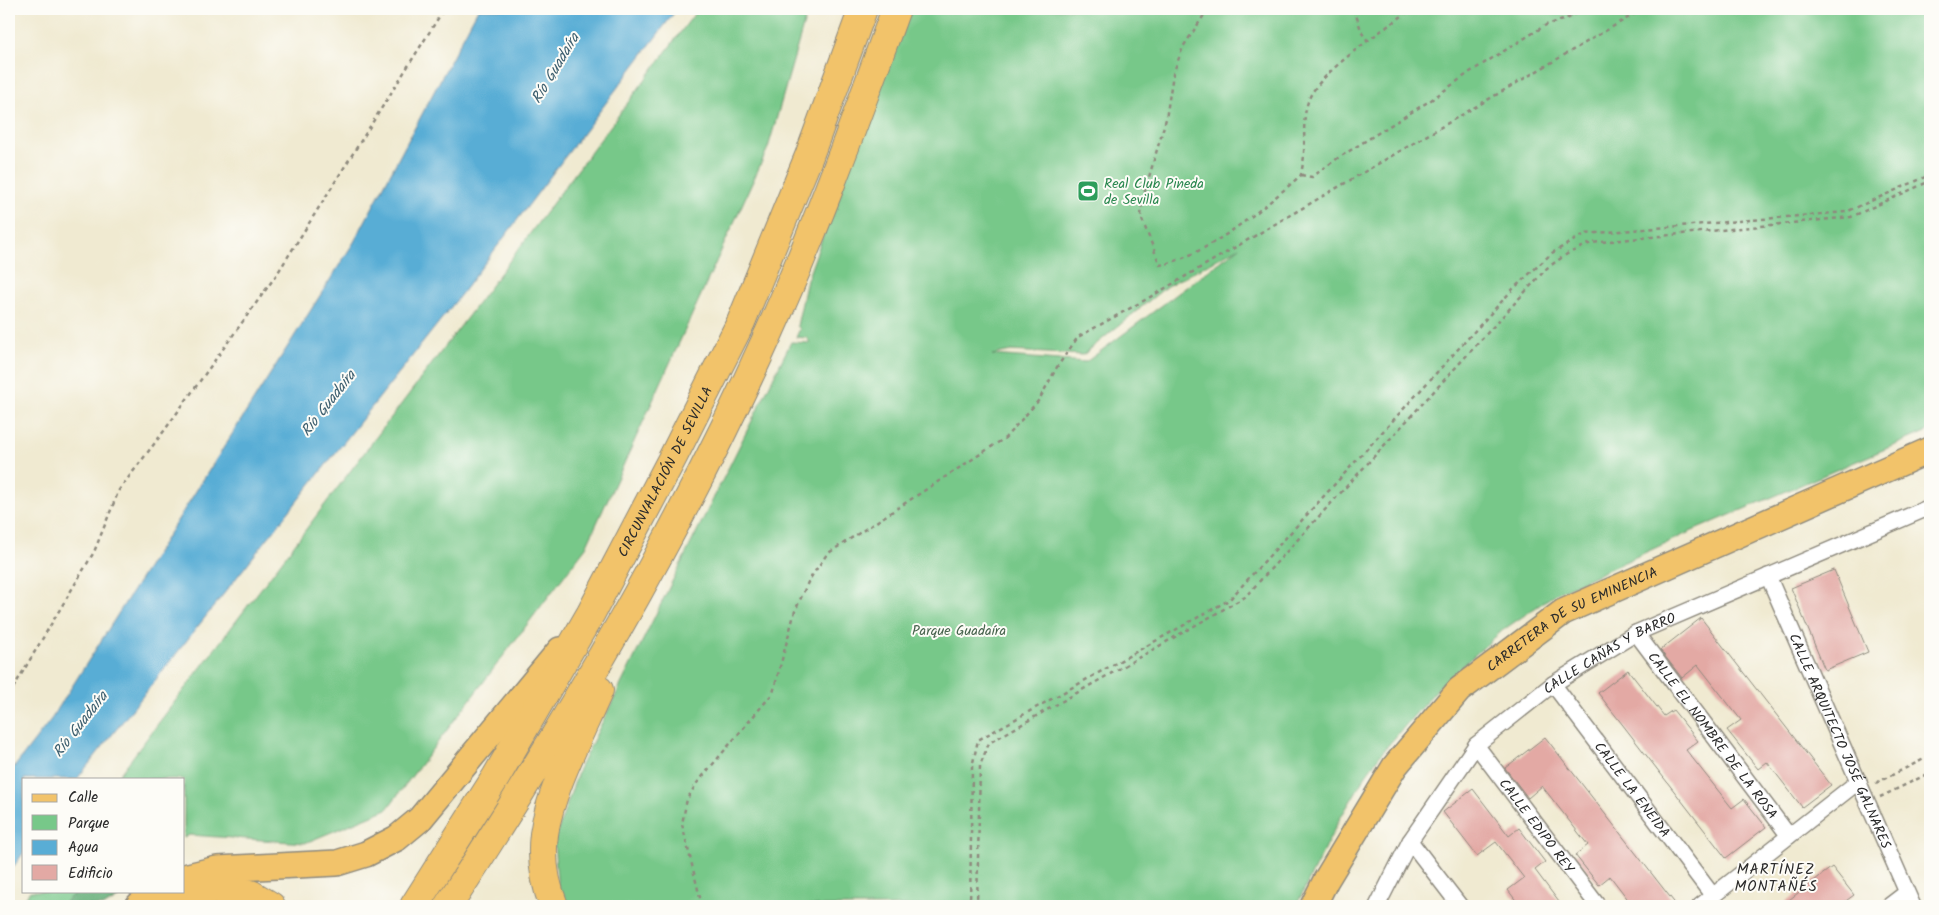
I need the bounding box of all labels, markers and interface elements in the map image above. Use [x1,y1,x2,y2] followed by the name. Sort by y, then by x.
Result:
[525,28,587,108] water label: Río Guadaíra
[1104,173,1204,211] place label: Real Club Pineda de Sevilla
[1076,179,1100,203] sports icon: Real Club Pineda de Sevilla
[295,364,363,442] water label: Río Guadaíra
[612,383,719,561] street label: CIRCUNVALACIÓN DE SEVILLA
[1482,562,1661,678] street label: CARRETERA DE SU EMINENCIA
[1538,607,1680,700] street label: CALLE CAÑAS Y BARRO
[912,620,1006,642] park label: Parque Guadaíra
[1783,630,1897,853] street label: CALLE ARQUITECTO JOSÉ GALNARES
[1642,647,1783,824] street label: CALLE EL NOMBRE DE LA ROSA
[47,685,115,763] water label: Río Guadaíra
[1588,737,1675,843] street label: CALLE LA ENEIDA
[1493,774,1580,879] street label: CALLE EDIPO REY
[22,778,185,892] legend
[68,786,98,810] text: Calle
[68,812,109,836] text: Parque
[68,836,99,860] text: Agua
[1734,858,1818,899] district label: MARTÍNEZ MONTAÑÉS
[68,862,113,886] text: Edificio

